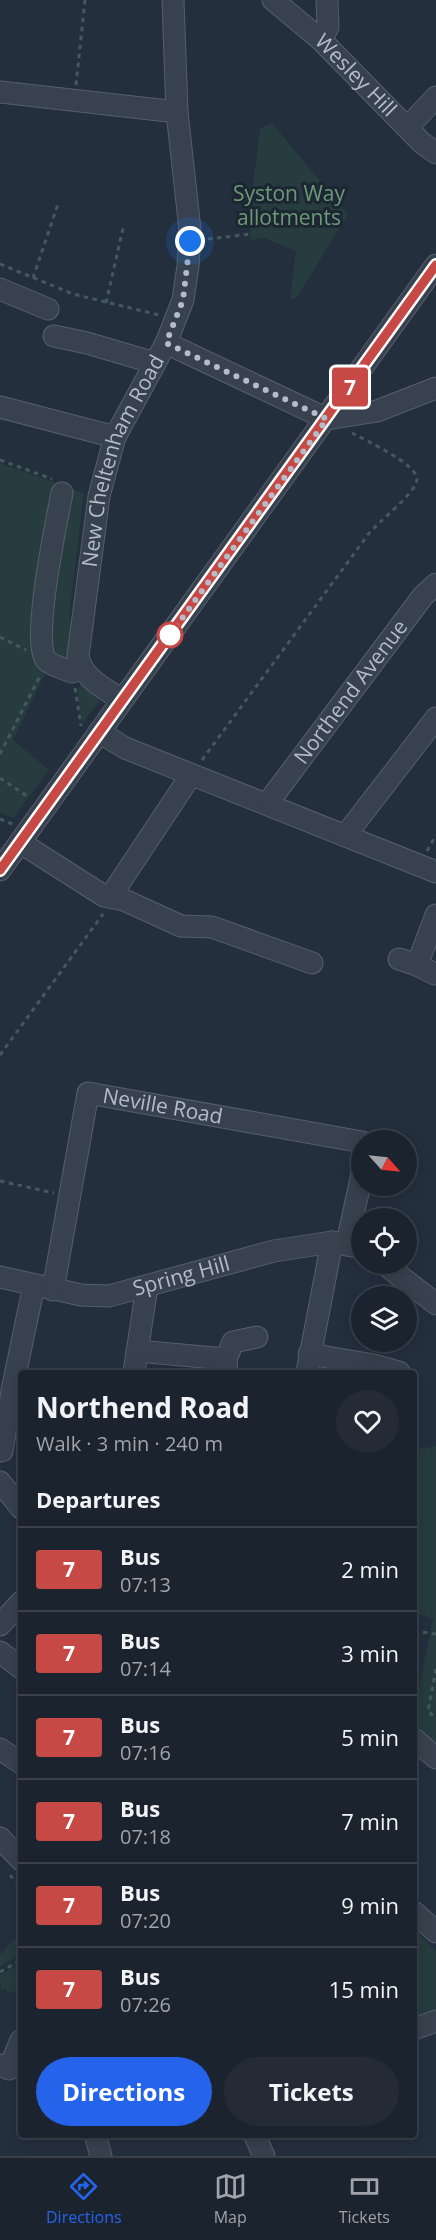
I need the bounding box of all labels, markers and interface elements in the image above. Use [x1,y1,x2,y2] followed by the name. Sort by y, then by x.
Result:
[309,27,403,122] street label: Wesley Hill
[233,179,346,231] park label: Syston Way allotments
[175,226,205,256] your location
[75,349,170,569] street label: New Cheltenham Road
[330,368,370,406] line badge: 7
[344,373,356,401] text: 7
[287,614,413,769] street label: Northend Avenue
[157,622,183,648] unlabelled marker
[101,1081,225,1130] street label: Neville Road
[351,1130,417,1196] north arrow
[351,1130,417,1352] map controls
[351,1208,417,1274] button: locate
[129,1249,233,1302] street label: Spring Hill
[351,1286,417,1352] button: layers
[36,1388,250,1426] text: Northend Road
[336,1390,399,1453] button: heart
[36,1430,223,1457] text: Walk · 3 min · 240 m
[36,1484,160,1514] text: Departures
[120,1541,160,1571] text: Bus
[341,1554,399,1584] text: 2 min
[63,1555,75,1583] text: 7
[120,1571,171,1598] text: 07:13
[120,1625,160,1655] text: Bus
[341,1638,399,1668] text: 3 min
[63,1639,75,1667] text: 7
[120,1655,171,1682] text: 07:14
[120,1709,160,1739] text: Bus
[341,1722,399,1752] text: 5 min
[63,1723,75,1751] text: 7
[120,1739,171,1766] text: 07:16
[120,1793,160,1823] text: Bus
[341,1806,399,1836] text: 7 min
[63,1807,75,1835] text: 7
[120,1823,171,1850] text: 07:18
[120,1877,160,1907] text: Bus
[341,1890,399,1920] text: 9 min
[63,1891,75,1919] text: 7
[120,1907,171,1934] text: 07:20
[120,1961,160,1991] text: Bus
[329,1974,399,2004] text: 15 min
[63,1975,75,2003] text: 7
[120,1991,171,2018] text: 07:26
[36,2057,212,2126] button: Directions
[224,2057,399,2126] button: Tickets
[46,2170,122,2228] tab: Directions
[214,2170,247,2228] tab: Map
[339,2170,390,2228] tab: Tickets

